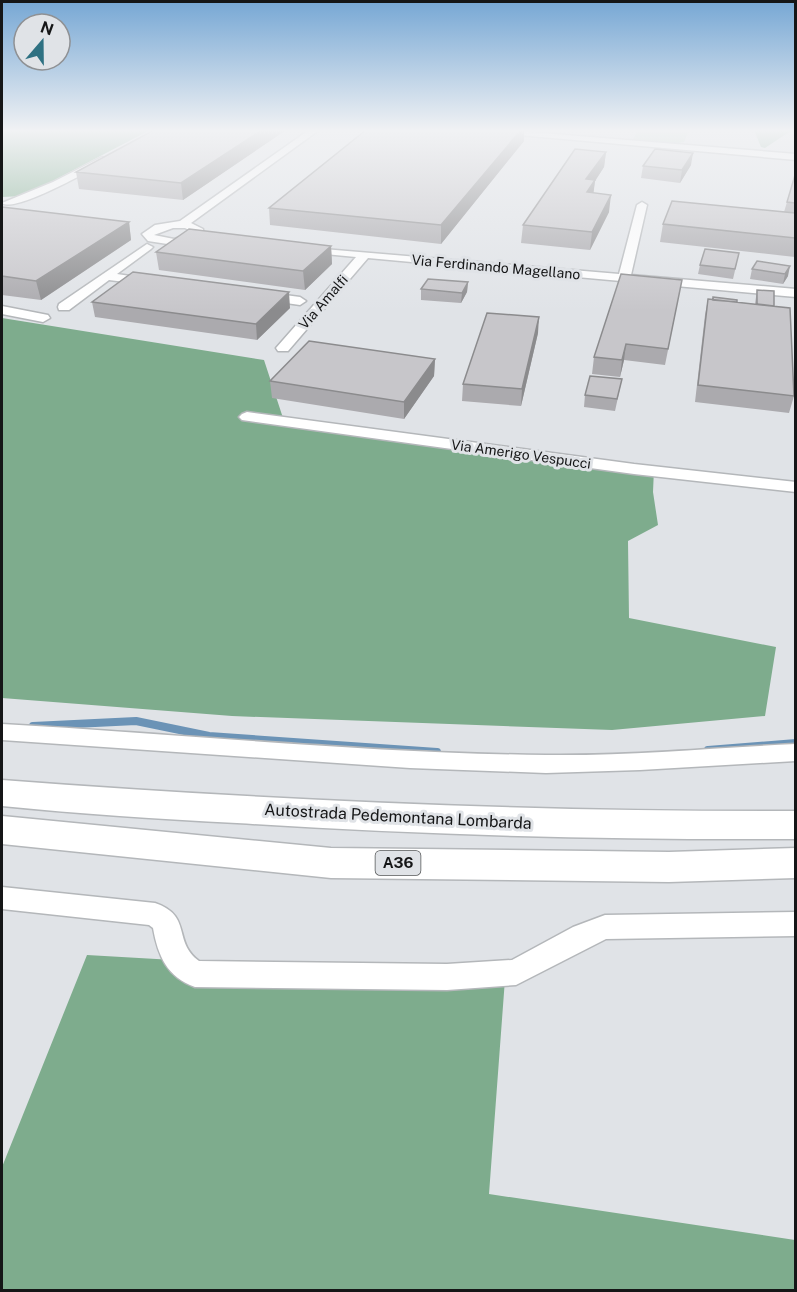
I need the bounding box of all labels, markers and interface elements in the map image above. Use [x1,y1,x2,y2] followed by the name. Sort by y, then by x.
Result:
[12,12,72,72] north arrow
[38,17,56,39] text: N
[411,252,581,282] street label: Via Ferdinando Magellano
[295,272,351,332] street label: Via Amalfi
[450,436,592,472] street label: Via Amerigo Vespucci
[264,800,532,833] street label: Autostrada Pedemontana Lombarda
[376,851,420,875] road number: A36

